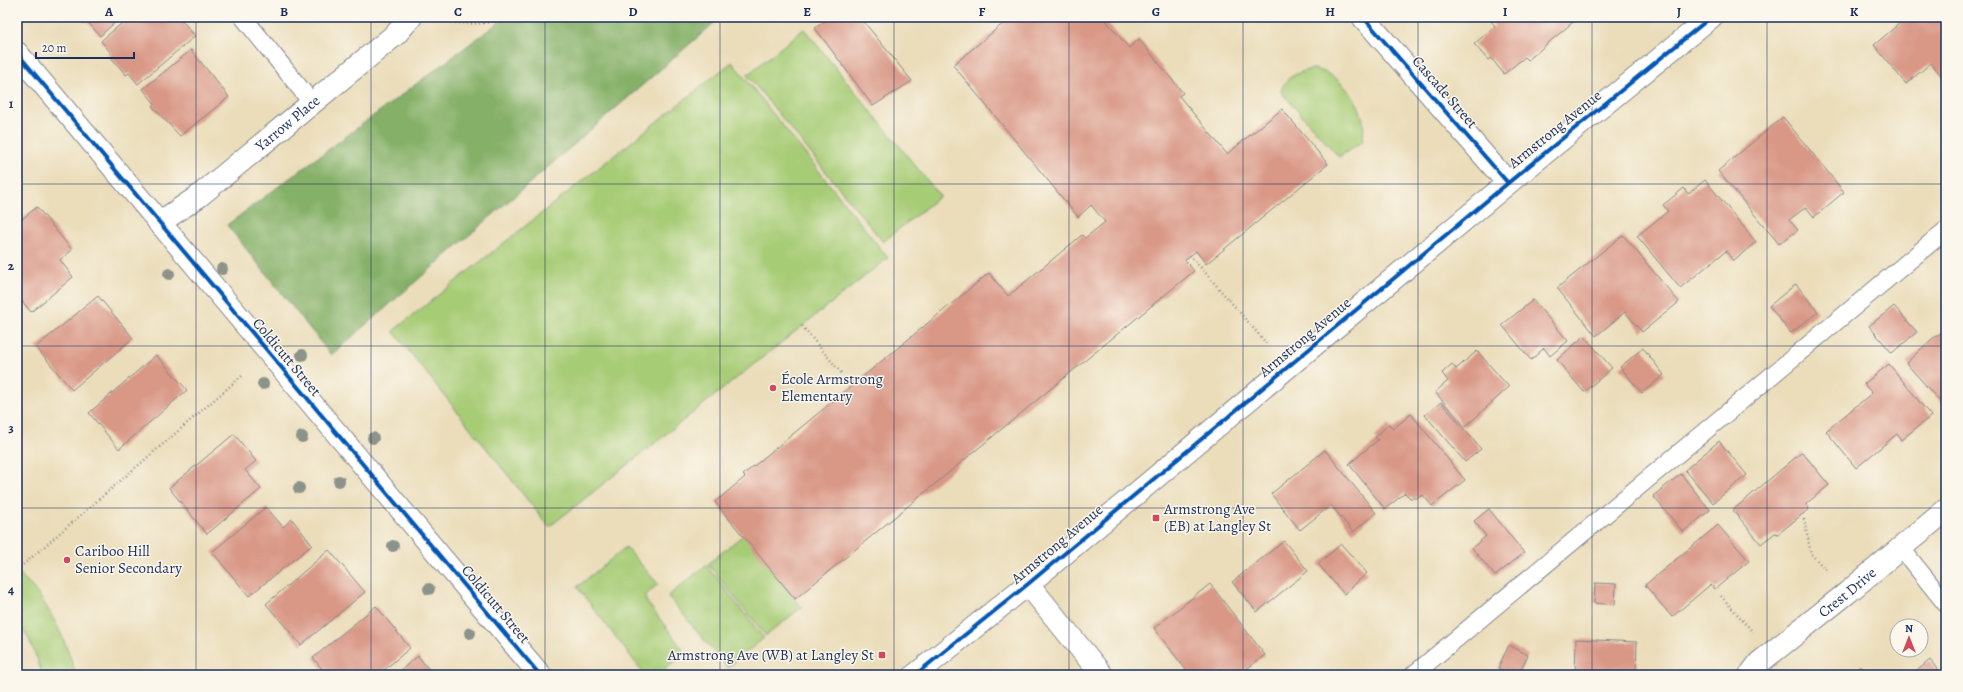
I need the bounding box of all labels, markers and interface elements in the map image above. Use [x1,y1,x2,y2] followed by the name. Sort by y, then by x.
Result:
[104,3,114,20] text: A
[280,3,288,20] text: B
[454,3,462,20] text: C
[628,3,638,20] text: D
[803,3,811,20] text: E
[979,3,986,20] text: F
[1152,3,1160,20] text: G
[1325,3,1335,20] text: H
[1503,3,1508,20] text: I
[1677,3,1681,20] text: J
[1850,3,1859,20] text: K
[36,34,134,60] scale bar
[42,40,66,56] text: 20 m
[1408,51,1482,133] street label: Cascade Street
[1504,85,1606,173] street label: Armstrong Avenue
[250,90,324,156] street label: Yarrow Place
[9,95,14,112] text: 1
[8,257,15,274] text: 2
[1254,292,1355,382] street label: Armstrong Avenue
[248,314,326,401] street label: Coldicutt Street
[781,369,883,406] place label: École Armstrong Elementary
[768,383,778,393] marker: École Armstrong Elementary
[8,419,14,436] text: 3
[1006,499,1107,589] street label: Armstrong Avenue
[1163,499,1271,536] place label: Armstrong Ave (EB) at Langley St
[1151,513,1161,523] marker: Armstrong Ave (EB) at Langley St
[75,541,182,578] place label: Cariboo Hill Senior Secondary
[62,555,72,565] marker: Cariboo Hill Senior Secondary
[457,561,535,648] street label: Coldicutt Street
[1814,563,1881,622] street label: Crest Drive
[8,581,14,598] text: 4
[1889,618,1929,658] north arrow
[1905,621,1913,636] text: N
[667,645,874,665] place label: Armstrong Ave (WB) at Langley St
[877,650,887,660] marker: Armstrong Ave (WB) at Langley St

